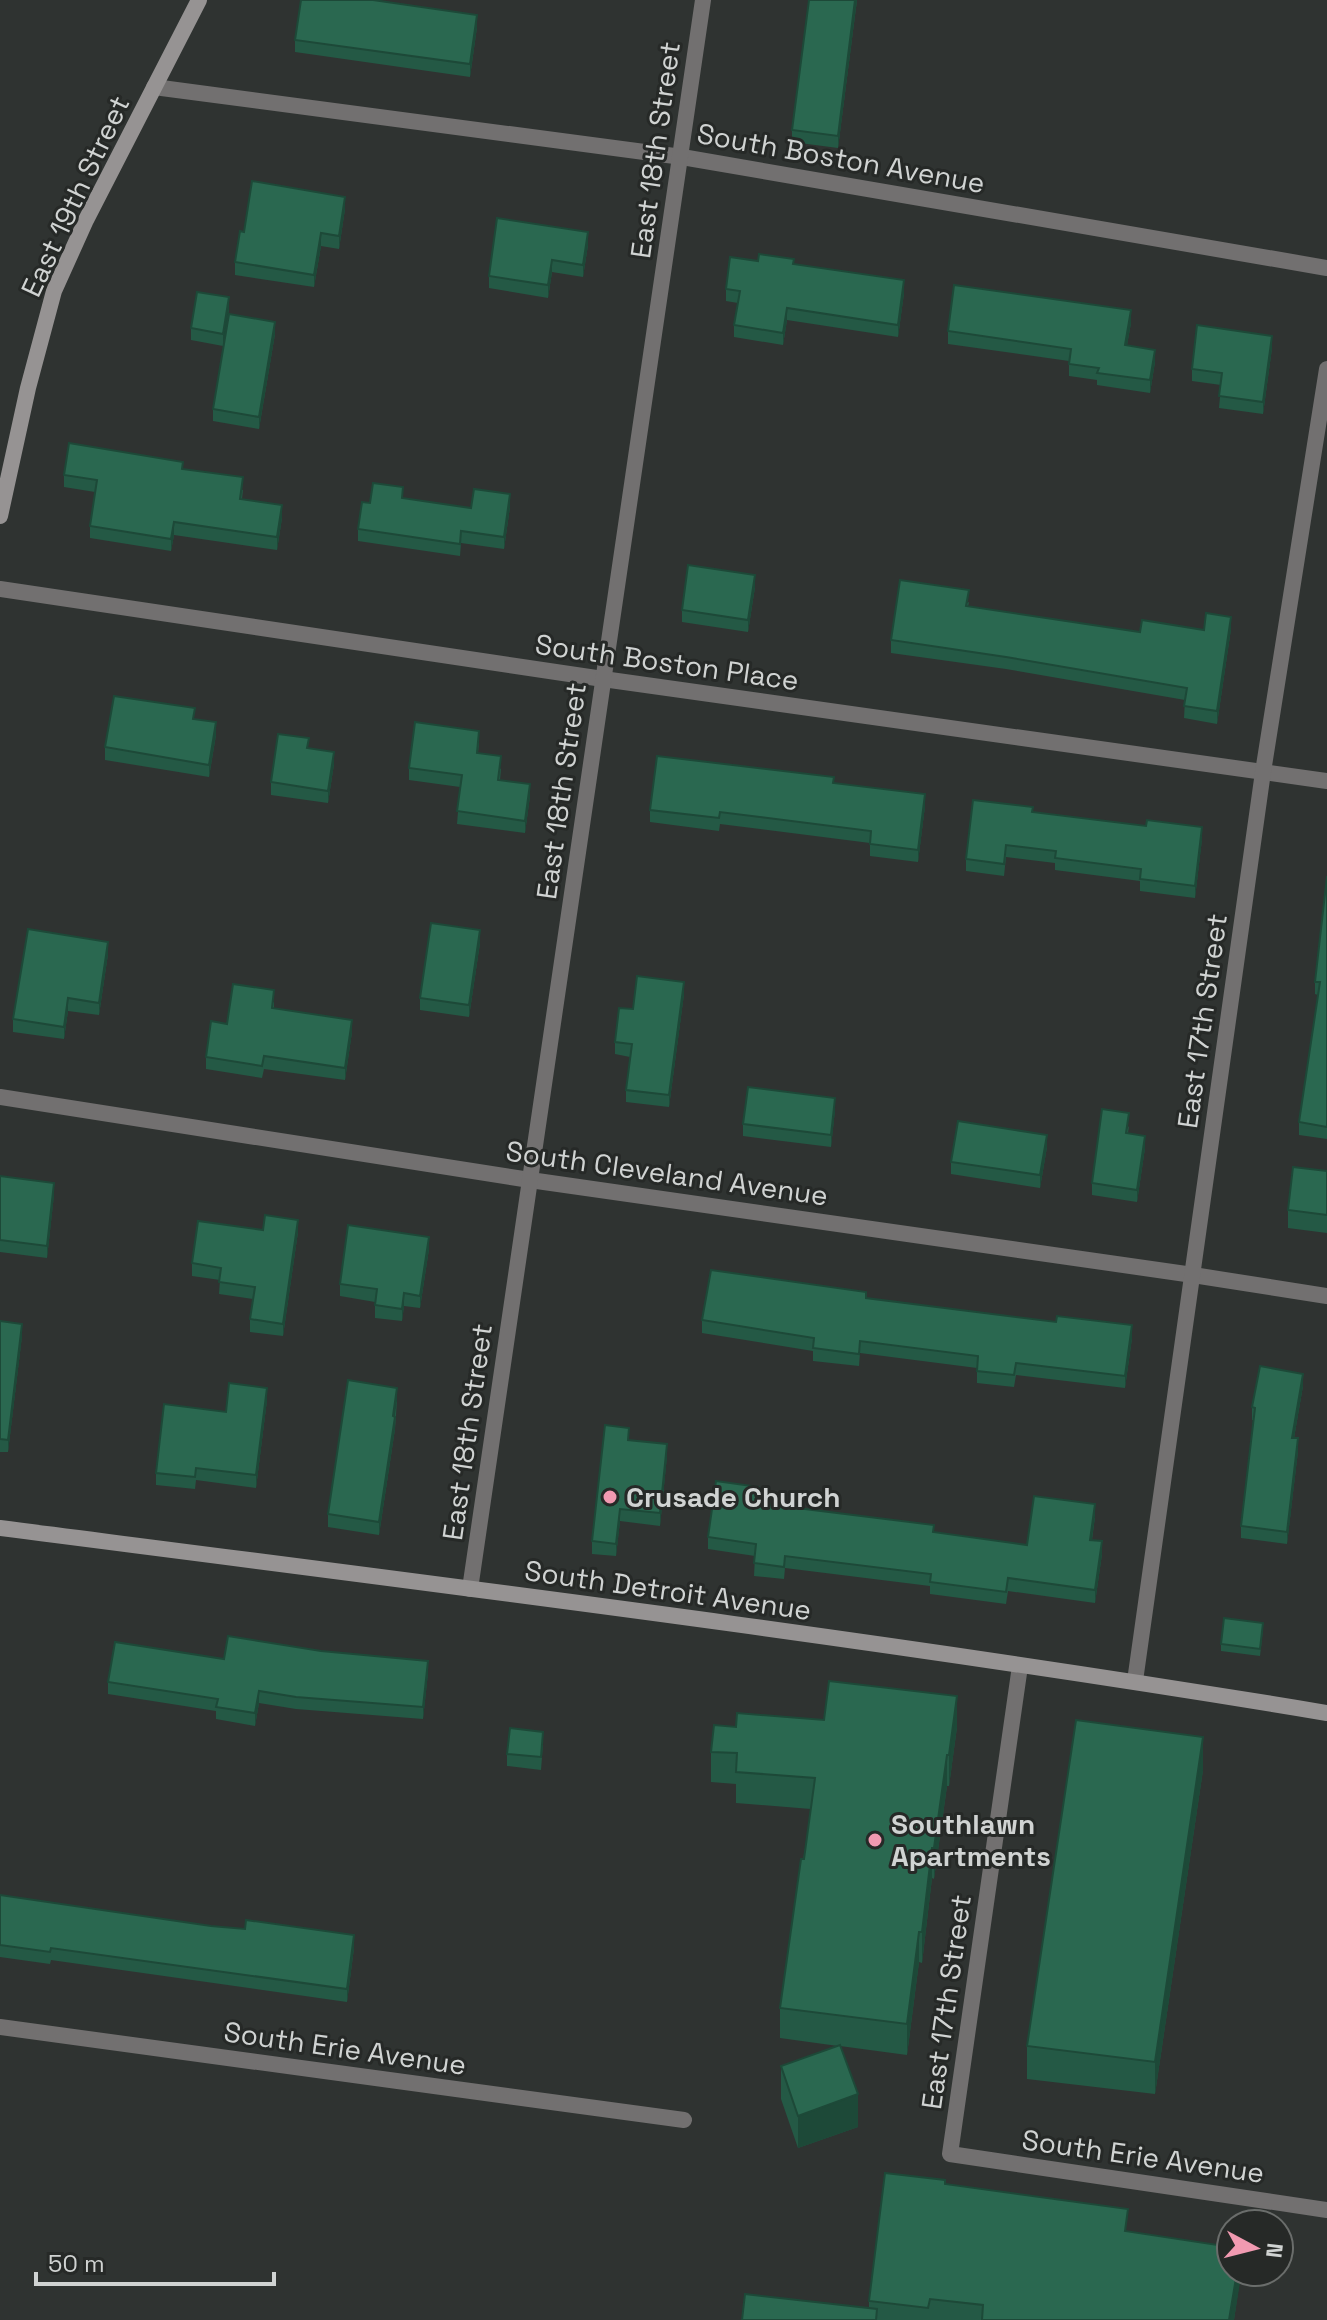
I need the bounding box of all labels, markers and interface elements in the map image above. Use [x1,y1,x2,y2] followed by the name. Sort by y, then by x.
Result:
[622,39,688,261] street label: East 18th Street
[13,90,137,302] street label: East 19th Street
[694,115,988,201] street label: South Boston Avenue
[533,626,801,698] street label: South Boston Place
[528,680,594,902] street label: East 18th Street
[1169,911,1235,1131] street label: East 17th Street
[504,1133,830,1213] street label: South Cleveland Avenue
[434,1321,500,1543] street label: East 18th Street
[626,1479,841,1515] place label: Crusade Church
[601,1488,619,1506] marker: Crusade Church
[522,1552,814,1628] street label: South Detroit Avenue
[891,1806,1051,1874] place label: Southlawn Apartments
[866,1831,884,1849] marker: Southlawn Apartments
[913,1892,979,2112] street label: East 17th Street
[222,2013,468,2083] street label: South Erie Avenue
[1020,2121,1266,2191] street label: South Erie Avenue
[1215,2208,1295,2288] north arrow
[36,2236,274,2286] scale bar
[1260,2241,1290,2259] text: N
[48,2248,105,2279] text: 50 m

